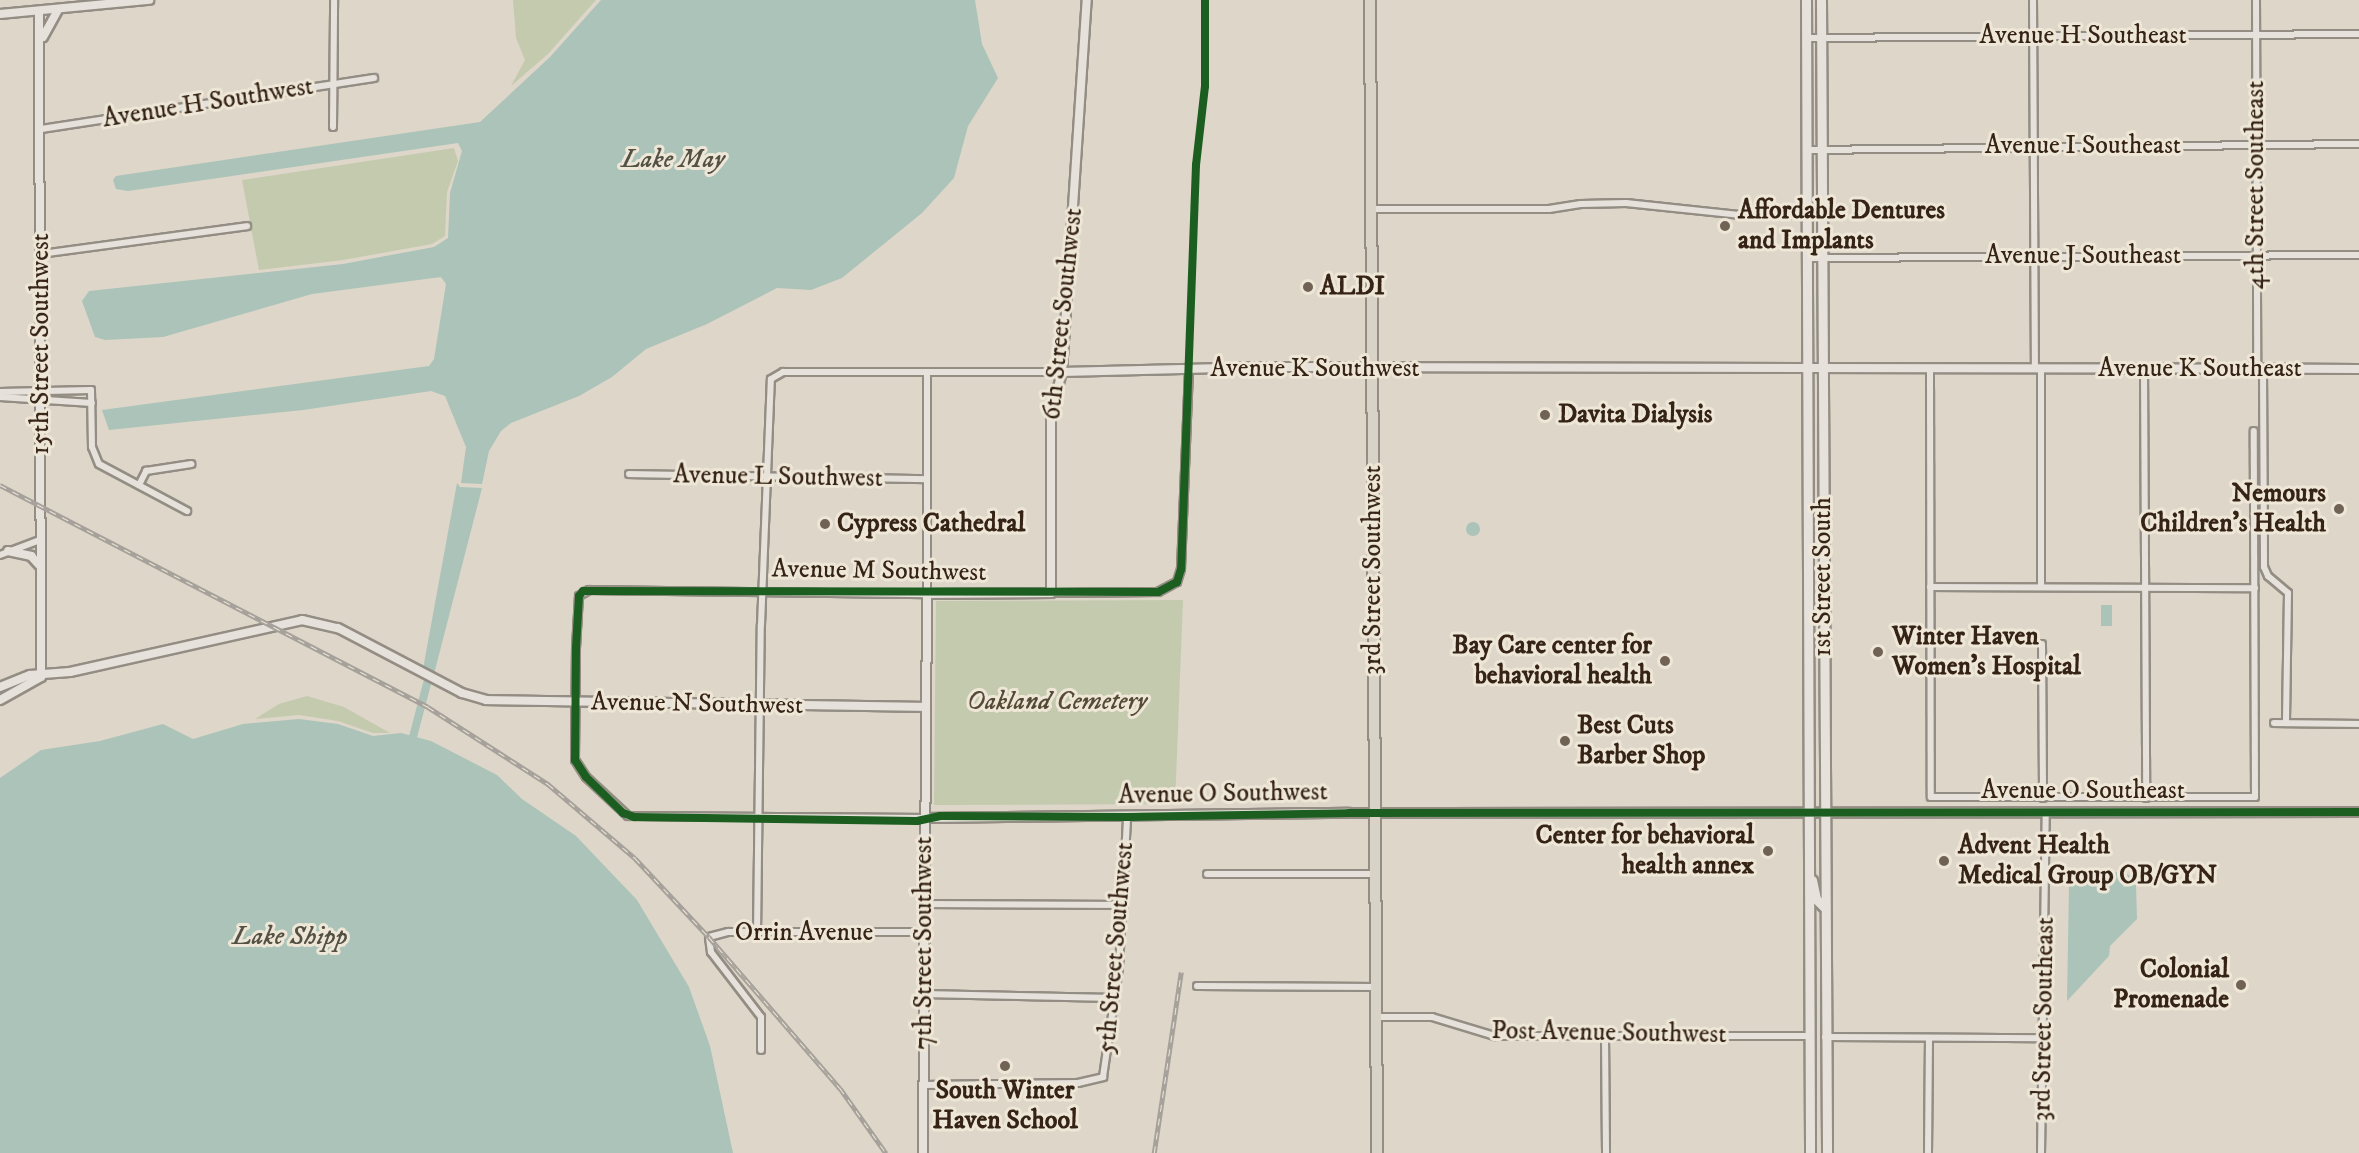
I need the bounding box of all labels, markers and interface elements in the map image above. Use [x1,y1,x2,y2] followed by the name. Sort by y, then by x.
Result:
[1979,20,2187,52] street label: Avenue H Southeast
[100,71,316,135] street label: Avenue H Southwest
[2240,80,2272,290] street label: 4th Street Southeast
[1985,130,2181,162] street label: Avenue I Southeast
[621,144,725,176] water label: Lake May
[1738,195,1945,256] place label: Affordable Dentures and Implants
[1036,206,1090,422] street label: 6th Street Southwest
[1716,217,1734,235] marker: Affordable Dentures and Implants
[25,233,57,455] street label: 15th Street Southwest
[1985,240,2181,272] street label: Avenue J Southeast
[1320,271,1385,303] place label: ALDI
[1301,280,1315,294] marker: ALDI
[1210,353,1420,385] street label: Avenue K Southwest
[2098,353,2302,385] street label: Avenue K Southeast
[1558,399,1712,431] place label: Davita Dialysis
[1536,406,1554,424] marker: Davita Dialysis
[673,460,883,494] street label: Avenue L Southwest
[1357,465,1389,675] street label: 3rd Street Southwest
[2140,478,2326,540] place label: Nemours Children's Health
[1807,497,1839,657] street label: 1st Street South
[2330,500,2348,518] marker: Nemours Children's Health
[837,508,1025,540] place label: Cypress Cathedral
[818,517,832,531] marker: Cypress Cathedral
[771,554,987,588] street label: Avenue M Southwest
[1892,621,2081,682] place label: Winter Haven Women's Hospital
[1452,630,1652,692] place label: Bay Care center for behavioral health
[1869,643,1887,661] marker: Winter Haven Women's Hospital
[1656,652,1674,670] marker: Bay Care center for behavioral health
[967,686,1147,718] park label: Oakland Cemetery
[591,687,803,721] street label: Avenue N Southwest
[1577,710,1705,772] place label: Best Cuts Barber Shop
[1558,734,1572,748] marker: Best Cuts Barber Shop
[1981,775,2185,807] street label: Avenue O Southeast
[1118,777,1328,811] street label: Avenue O Southwest
[1535,820,1754,882] place label: Center for behavioral health annex
[1958,830,2217,892] place label: Advent Health Medical Group OB/GYN
[908,836,940,1050] street label: 7th Street Southwest
[1091,841,1141,1055] street label: 5th Street Southwest
[1759,842,1777,860] marker: Center for behavioral health annex
[1935,852,1953,870] marker: Advent Health Medical Group OB/GYN
[735,917,873,949] street label: Orrin Avenue
[2027,917,2061,1121] street label: 3rd Street Southeast
[232,921,348,953] water label: Lake Shipp
[2113,954,2229,1016] place label: Colonial Promenade
[2234,978,2248,992] marker: Colonial Promenade
[1491,1015,1727,1051] street label: Post Avenue Southwest
[998,1059,1012,1073] marker: South Winter Haven School
[932,1075,1078,1136] place label: South Winter Haven School

